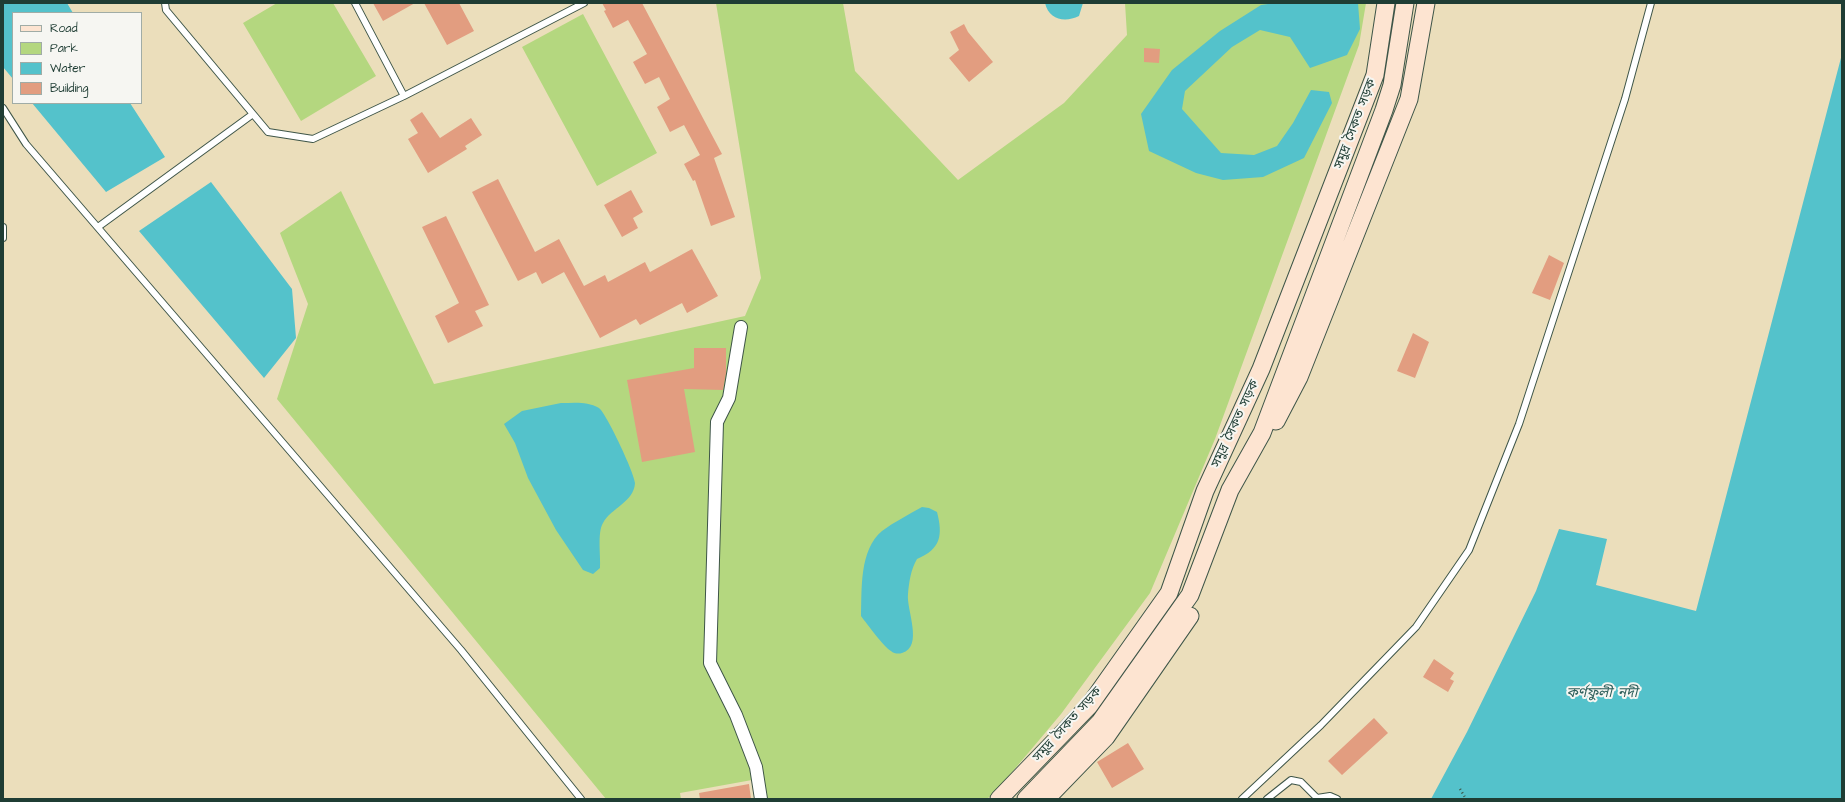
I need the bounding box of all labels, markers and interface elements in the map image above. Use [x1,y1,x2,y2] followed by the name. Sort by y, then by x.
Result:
[12,12,142,104] legend
[50,20,78,37] text: Road
[50,40,78,57] text: Park
[50,60,85,77] text: Water
[1332,77,1380,171] street label: সমুদ্র সৈকত সড়ক
[50,80,88,97] text: Building
[1209,378,1263,470] street label: সমুদ্র সৈকত সড়ক
[1030,685,1106,765] street label: সমুদ্র সৈকত সড়ক
[1566,686,1638,702] water label: কর্ণফুলী নদী

